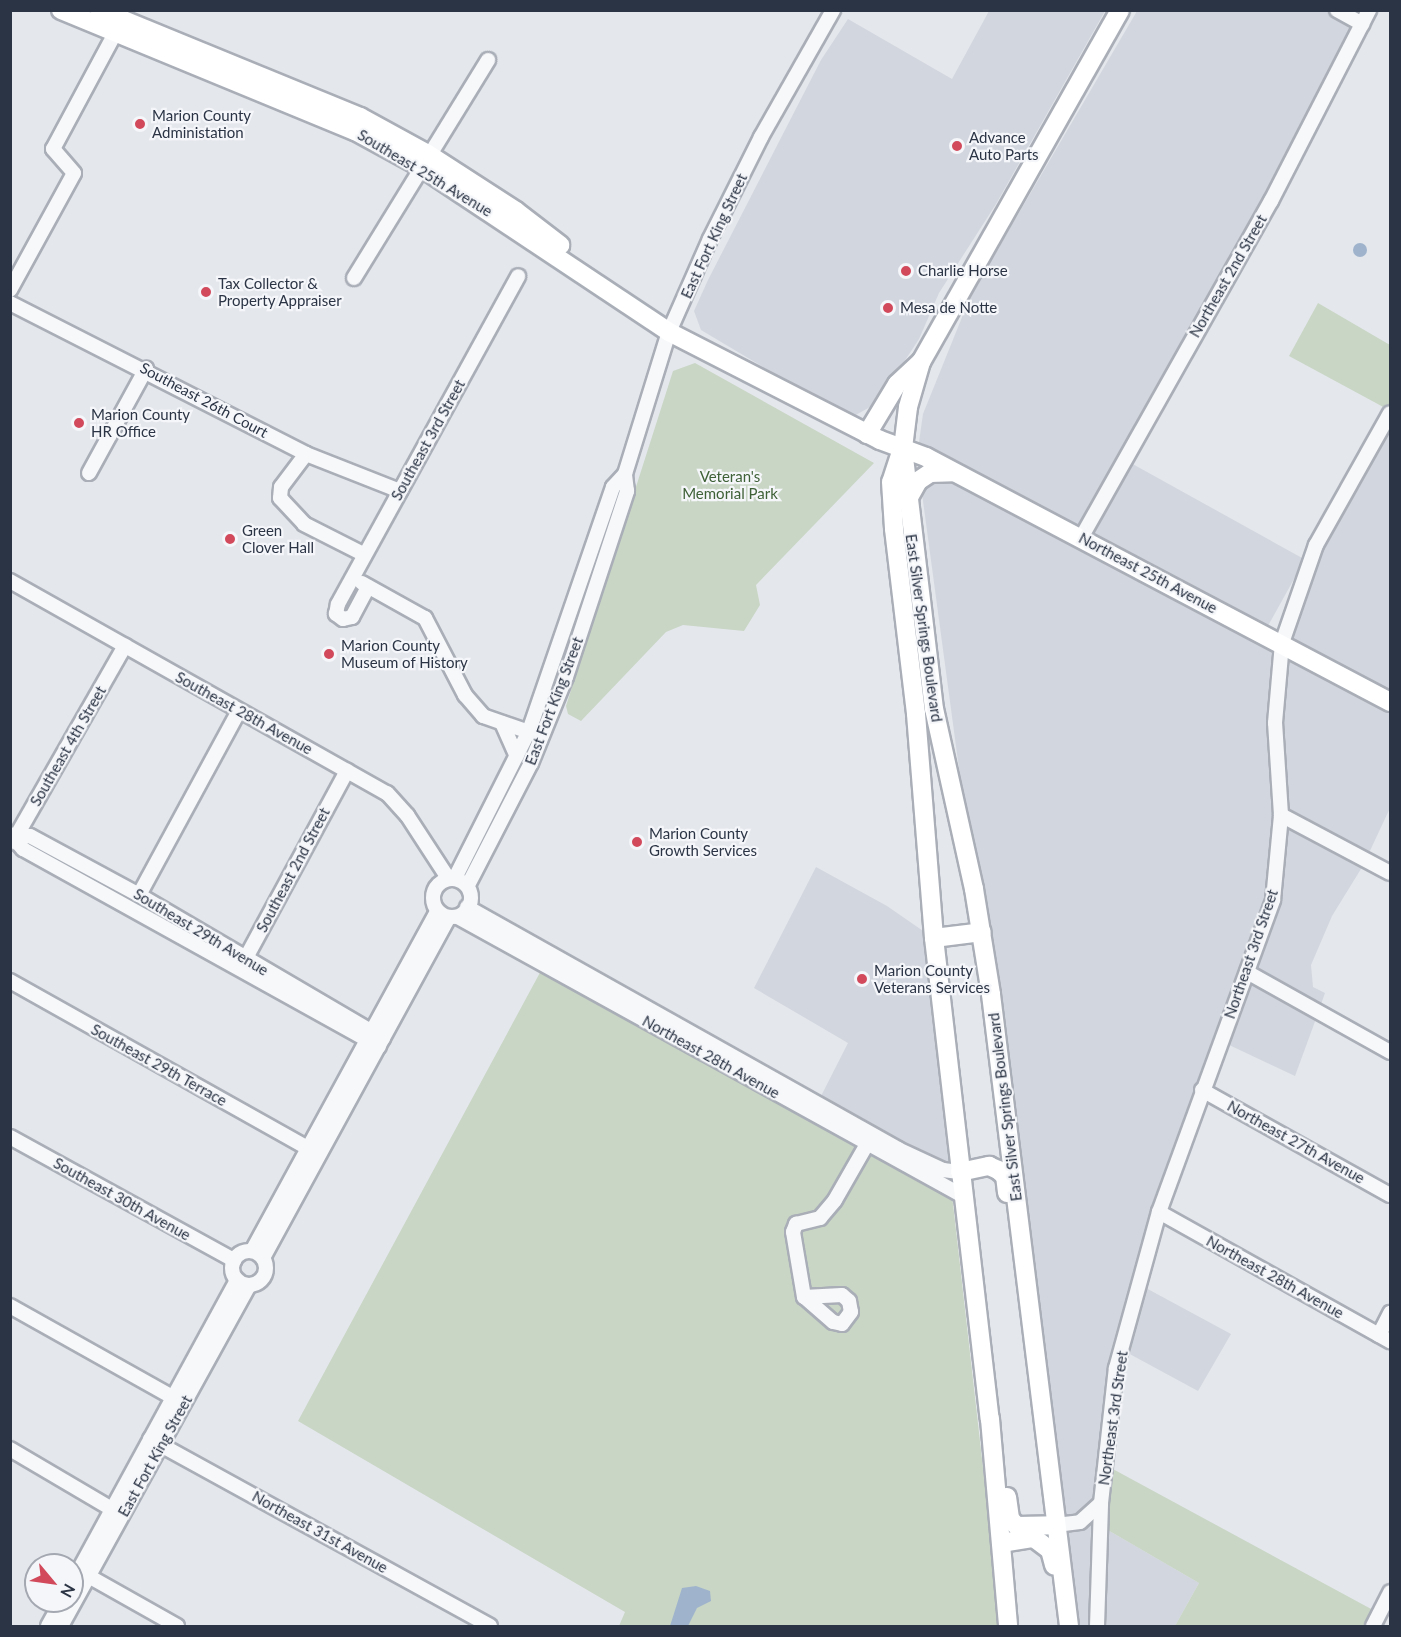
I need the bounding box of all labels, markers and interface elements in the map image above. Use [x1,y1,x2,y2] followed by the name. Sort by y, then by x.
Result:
[152,106,251,141] place label: Marion County Administation
[133,117,147,131] marker: Marion County Administation
[354,126,496,220] street label: Southeast 25th Avenue
[969,128,1039,163] place label: Advance Auto Parts
[950,139,964,153] marker: Advance Auto Parts
[677,171,751,301] street label: East Fort King Street
[1185,211,1271,341] street label: Northeast 2nd Street
[918,262,1008,280] place label: Charlie Horse
[899,264,913,278] marker: Charlie Horse
[218,274,342,309] place label: Tax Collector & Property Appraiser
[199,285,213,299] marker: Tax Collector & Property Appraiser
[900,299,997,317] place label: Mesa de Notte
[881,301,895,315] marker: Mesa de Notte
[137,359,271,441] street label: Southeast 26th Court
[387,376,469,504] street label: Southeast 3rd Street
[91,405,190,440] place label: Marion County HR Office
[72,416,86,430] marker: Marion County HR Office
[682,467,778,502] park label: Veteran's Memorial Park
[242,521,314,556] place label: Green Clover Hall
[1075,529,1221,617] street label: Northeast 25th Avenue
[223,532,237,546] marker: Green Clover Hall
[902,533,946,723] street label: East Silver Springs Boulevard
[521,634,587,768] street label: East Fort King Street
[341,636,468,671] place label: Marion County Museum of History
[322,647,336,661] marker: Marion County Museum of History
[172,668,316,758] street label: Southeast 28th Avenue
[26,683,110,809] street label: Southeast 4th Street
[253,805,333,935] street label: Southeast 2nd Street
[649,824,757,859] place label: Marion County Growth Services
[630,835,644,849] marker: Marion County Growth Services
[130,885,272,979] street label: Southeast 29th Avenue
[1220,887,1282,1021] street label: Northeast 3rd Street
[874,961,990,996] place label: Marion County Veterans Services
[855,972,869,986] marker: Marion County Veterans Services
[639,1012,783,1102] street label: Northeast 28th Avenue
[984,1012,1026,1202] street label: East Silver Springs Boulevard
[88,1020,230,1110] street label: Southeast 29th Terrace
[1224,1097,1368,1187] street label: Northeast 27th Avenue
[50,1154,194,1244] street label: Southeast 30th Avenue
[1203,1232,1347,1322] street label: Northeast 28th Avenue
[1095,1350,1131,1486] street label: Northeast 3rd Street
[114,1392,196,1520] street label: East Fort King Street
[249,1487,391,1577] street label: Northeast 31st Avenue
[24,1553,84,1613] north arrow
[57,1581,80,1601] text: N

